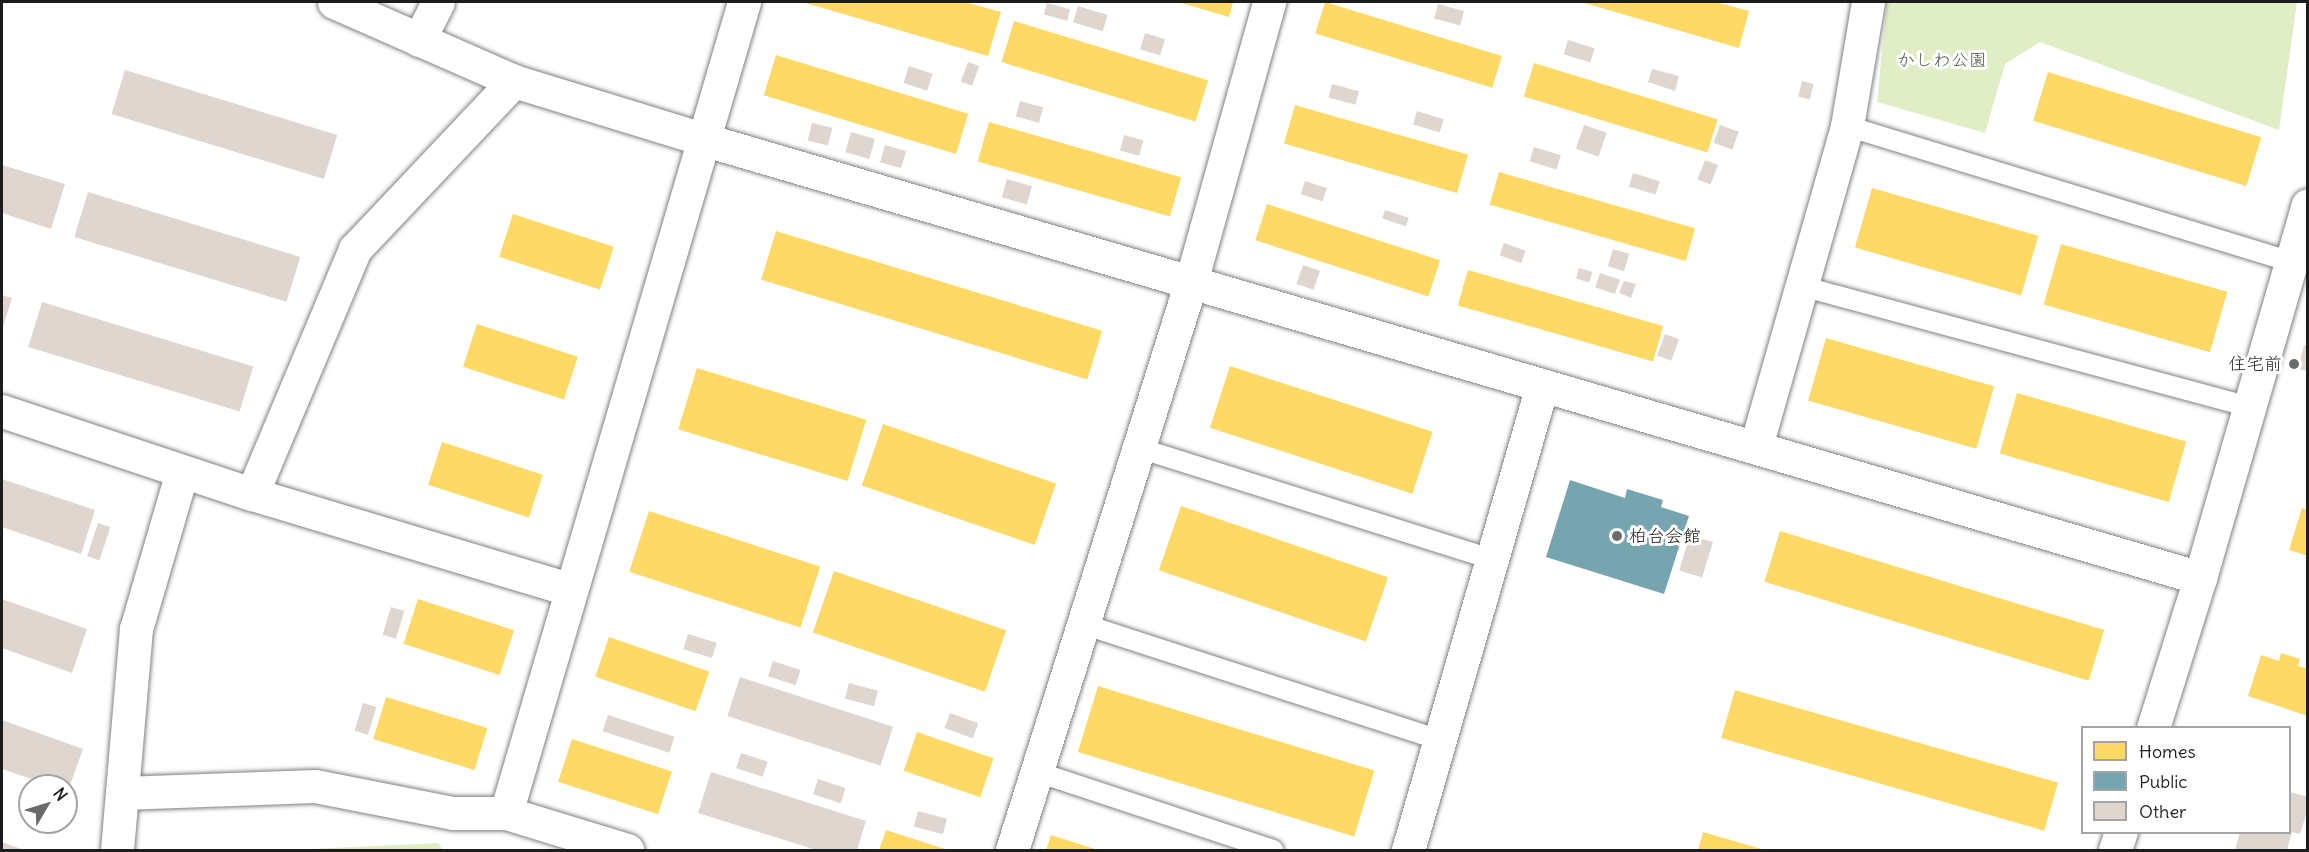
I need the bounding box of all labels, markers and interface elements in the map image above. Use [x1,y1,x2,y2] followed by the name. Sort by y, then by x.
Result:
[1897,49,1987,71] park label: かしわ公園
[2228,353,2282,375] place label: 住宅前
[2287,357,2301,371] marker: 住宅前
[1629,525,1701,547] place label: 柏台会館
[1610,529,1624,543] marker: 柏台会館
[2081,726,2291,834] legend
[2139,740,2196,763] text: Homes
[2139,770,2188,793] text: Public
[18,774,78,834] north arrow
[49,784,72,805] text: N
[2139,800,2186,823] text: Other

